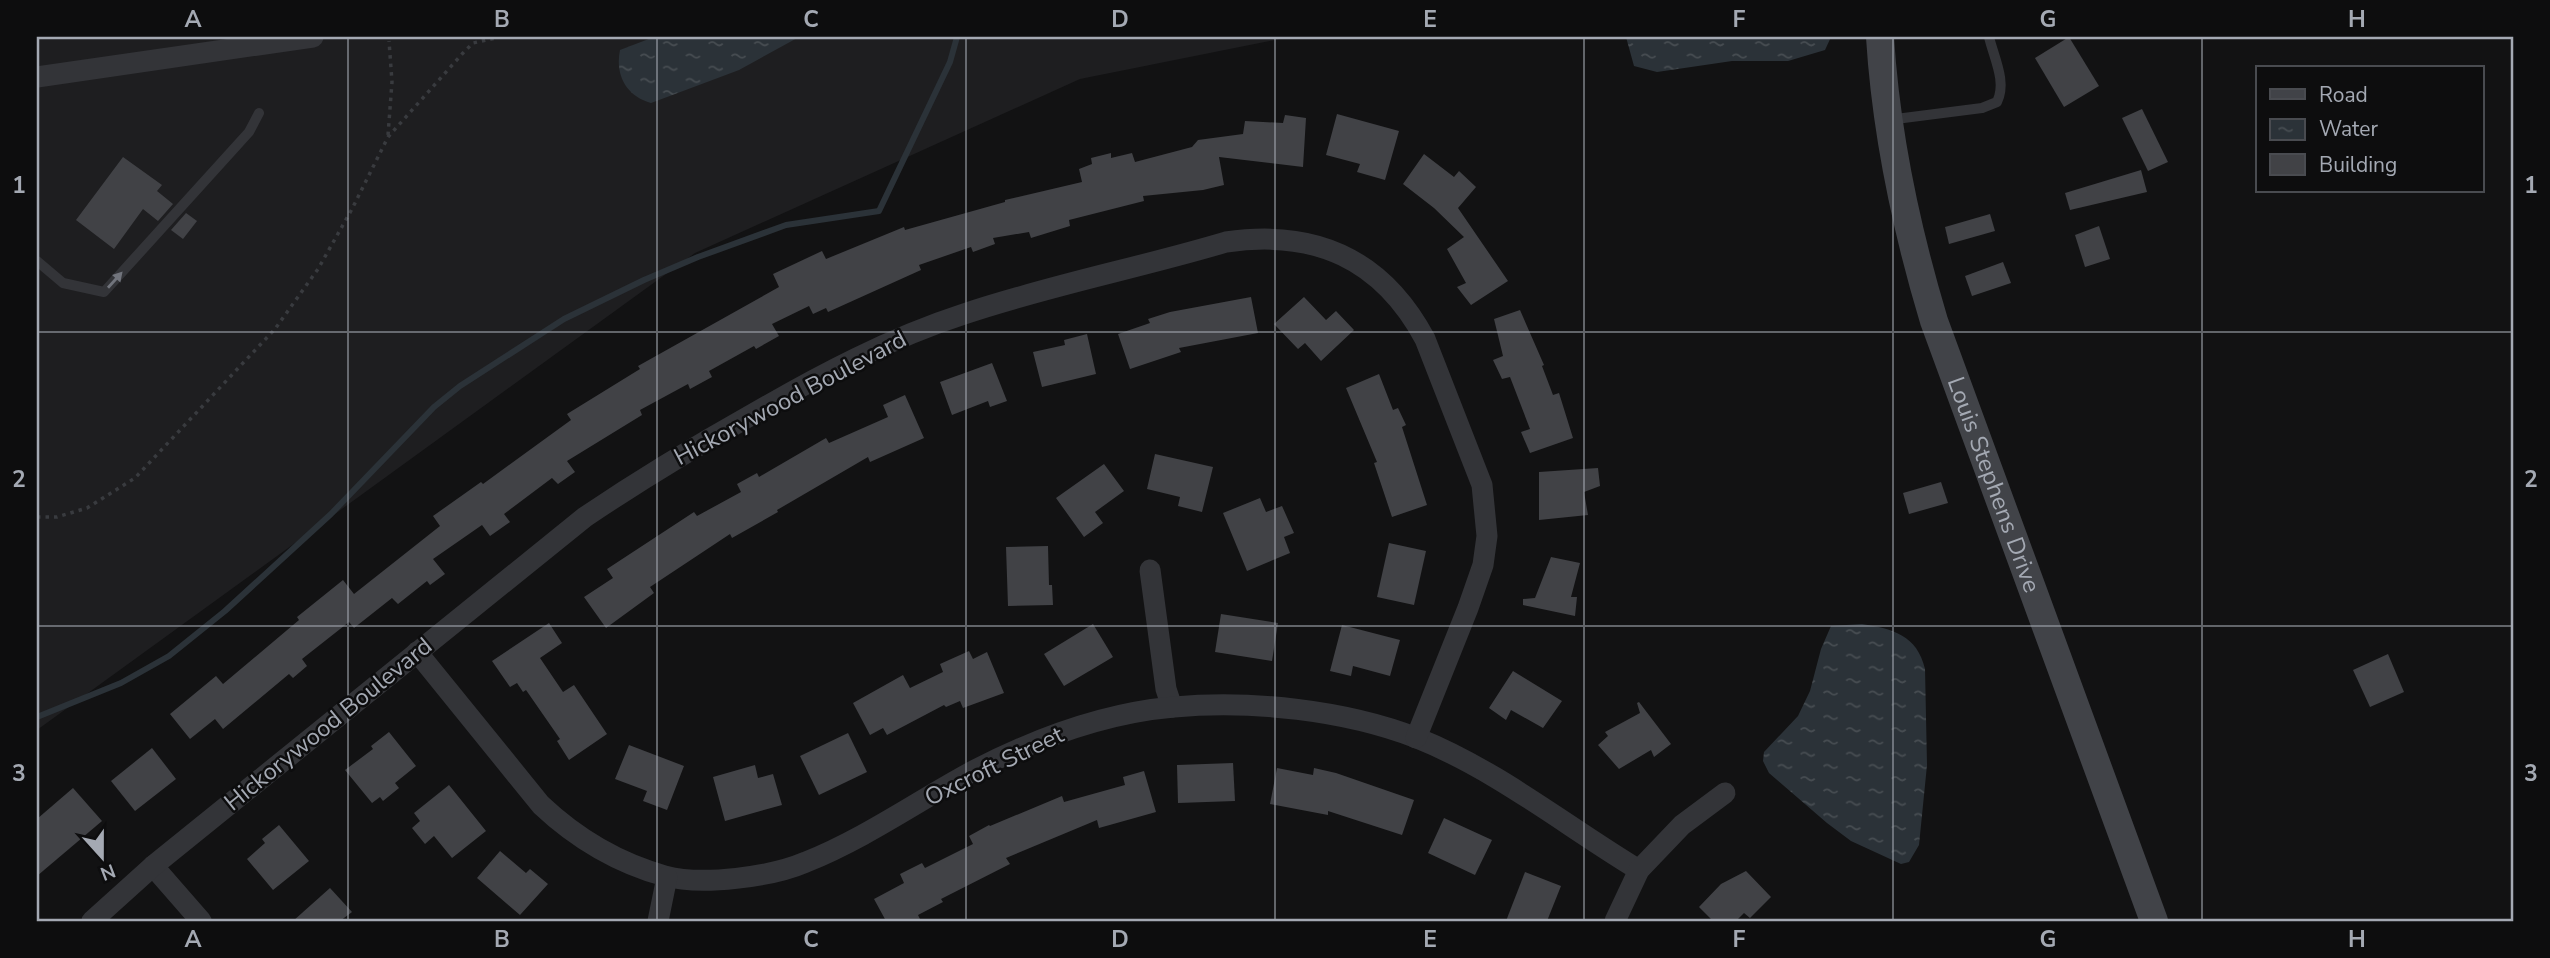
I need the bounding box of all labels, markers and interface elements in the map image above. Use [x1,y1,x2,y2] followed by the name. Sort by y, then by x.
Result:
[184,4,202,35] text: A
[494,4,510,35] text: B
[803,4,819,35] text: C
[1111,4,1129,35] text: D
[1423,4,1437,35] text: E
[1733,4,1746,35] text: F
[2040,4,2056,35] text: G
[2348,4,2366,35] text: H
[2256,66,2484,192] legend
[2319,81,2368,109] text: Road
[2319,115,2378,143] text: Water
[2319,151,2397,179] text: Building
[12,170,26,201] text: 1
[2524,170,2538,201] text: 1
[107,271,123,289] one-way arrow
[668,323,912,473] street label: Hickorywood Boulevard
[1940,372,2048,597] street label: Louis Stephens Drive
[12,464,26,495] text: 2
[2524,464,2538,495] text: 2
[217,630,439,818] street label: Hickorywood Boulevard
[919,718,1069,813] street label: Oxcroft Street
[12,758,26,789] text: 3
[2524,758,2538,789] text: 3
[66,822,136,892] north arrow
[96,857,119,887] text: N
[184,924,202,955] text: A
[494,924,510,955] text: B
[803,924,819,955] text: C
[1111,924,1129,955] text: D
[1423,924,1437,955] text: E
[1733,924,1746,955] text: F
[2040,924,2056,955] text: G
[2348,924,2366,955] text: H

